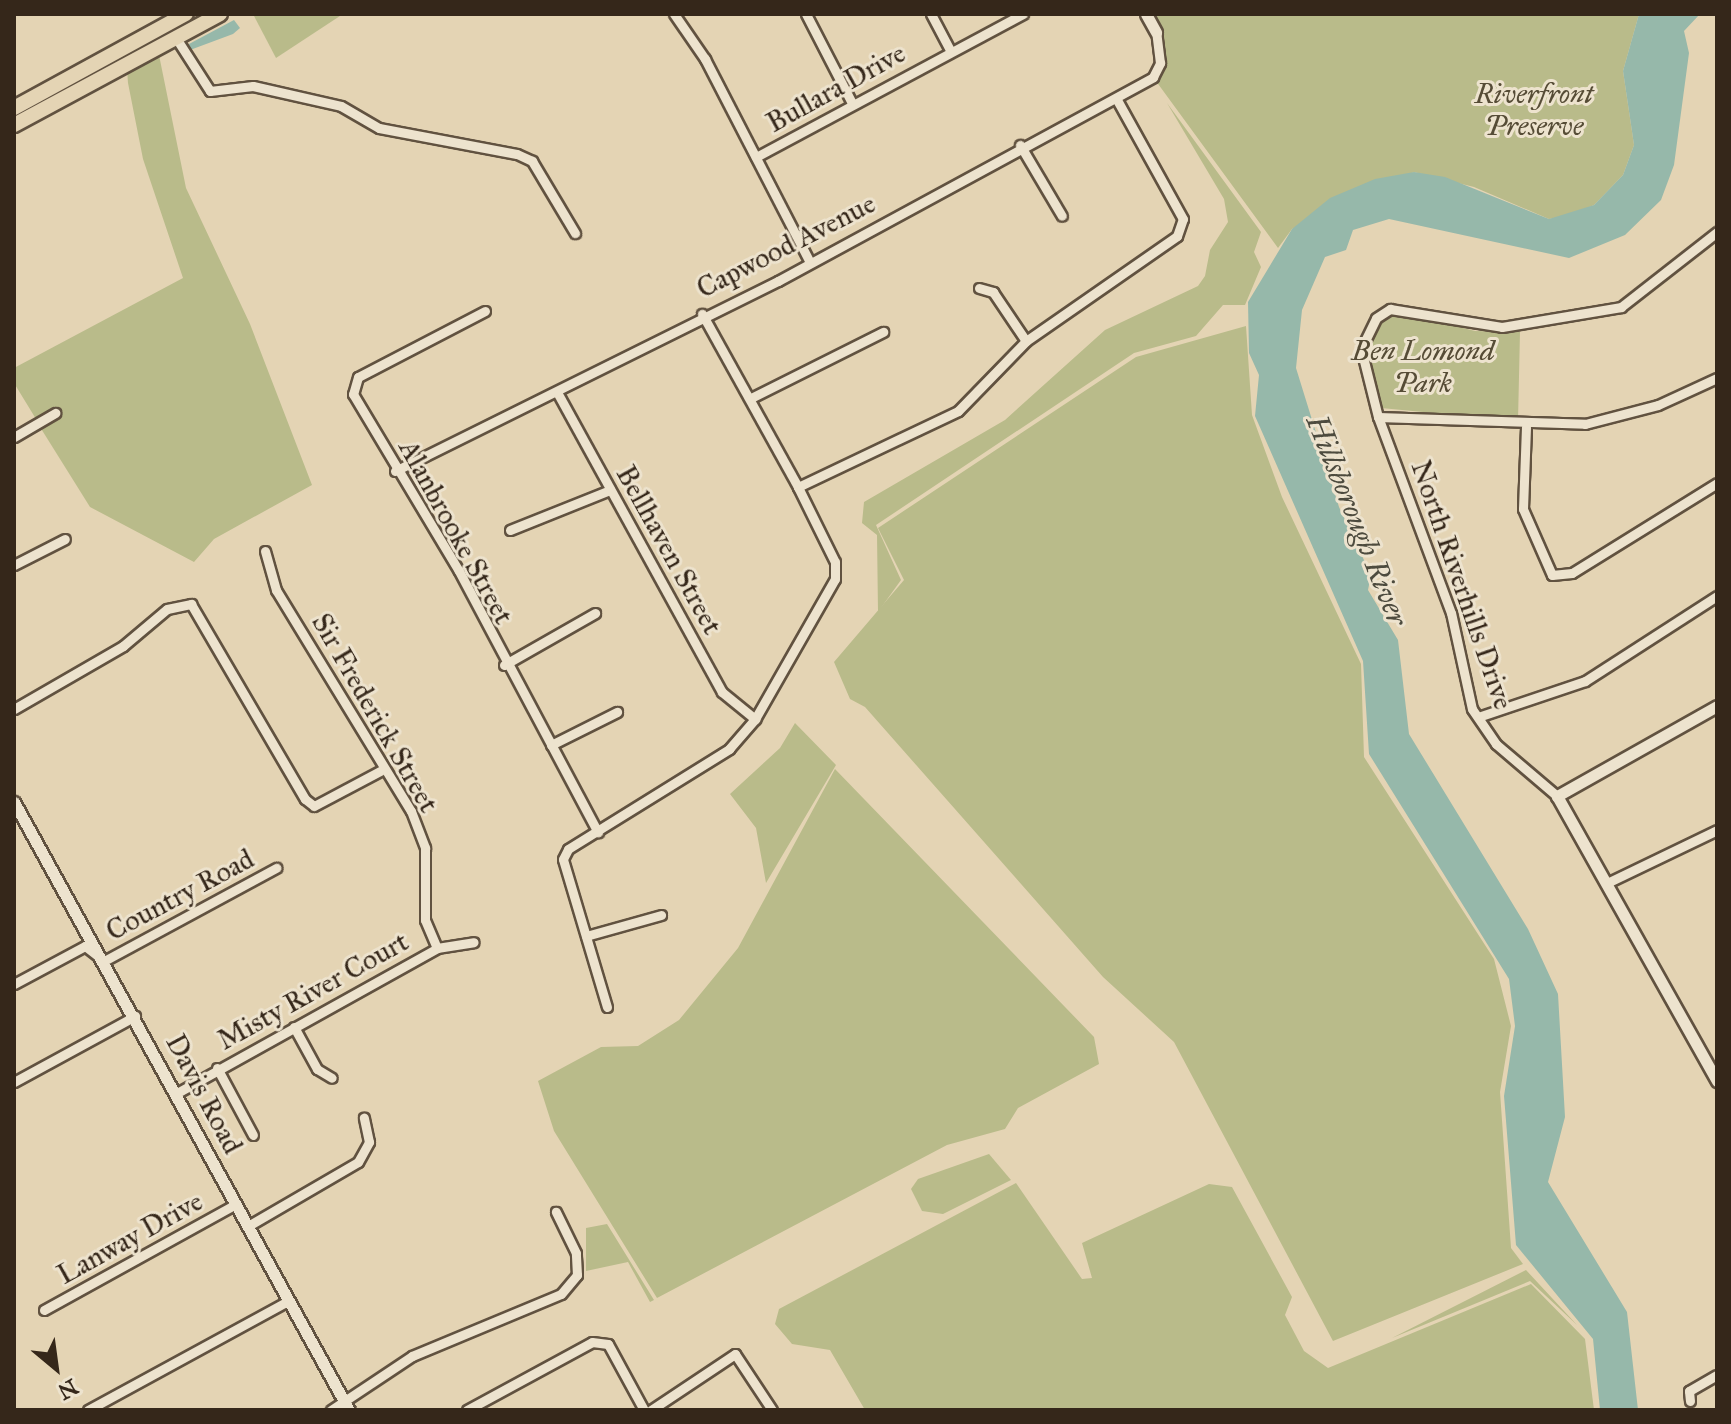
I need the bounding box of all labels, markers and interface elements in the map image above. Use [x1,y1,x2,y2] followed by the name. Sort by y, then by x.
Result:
[761,36,911,140] street label: Bullara Drive
[1475,77,1593,143] park label: Riverfront Preserve
[691,187,881,305] street label: Capwood Avenue
[1351,334,1495,400] park label: Ben Lomond Park
[1298,409,1416,631] water label: Hillsborough River
[391,434,521,630] street label: Alanbrooke Street
[1404,456,1520,714] street label: North Riverhills Drive
[609,460,729,640] street label: Bellhaven Street
[304,608,446,818] street label: Sir Frederick Street
[100,842,260,948] street label: Country Road
[212,925,414,1057] street label: Misty River Court
[158,1028,250,1160] street label: Davis Road
[51,1184,209,1292] street label: Lanway Drive
[16,1328,96,1408] north arrow
[53,1373,83,1406] text: N

